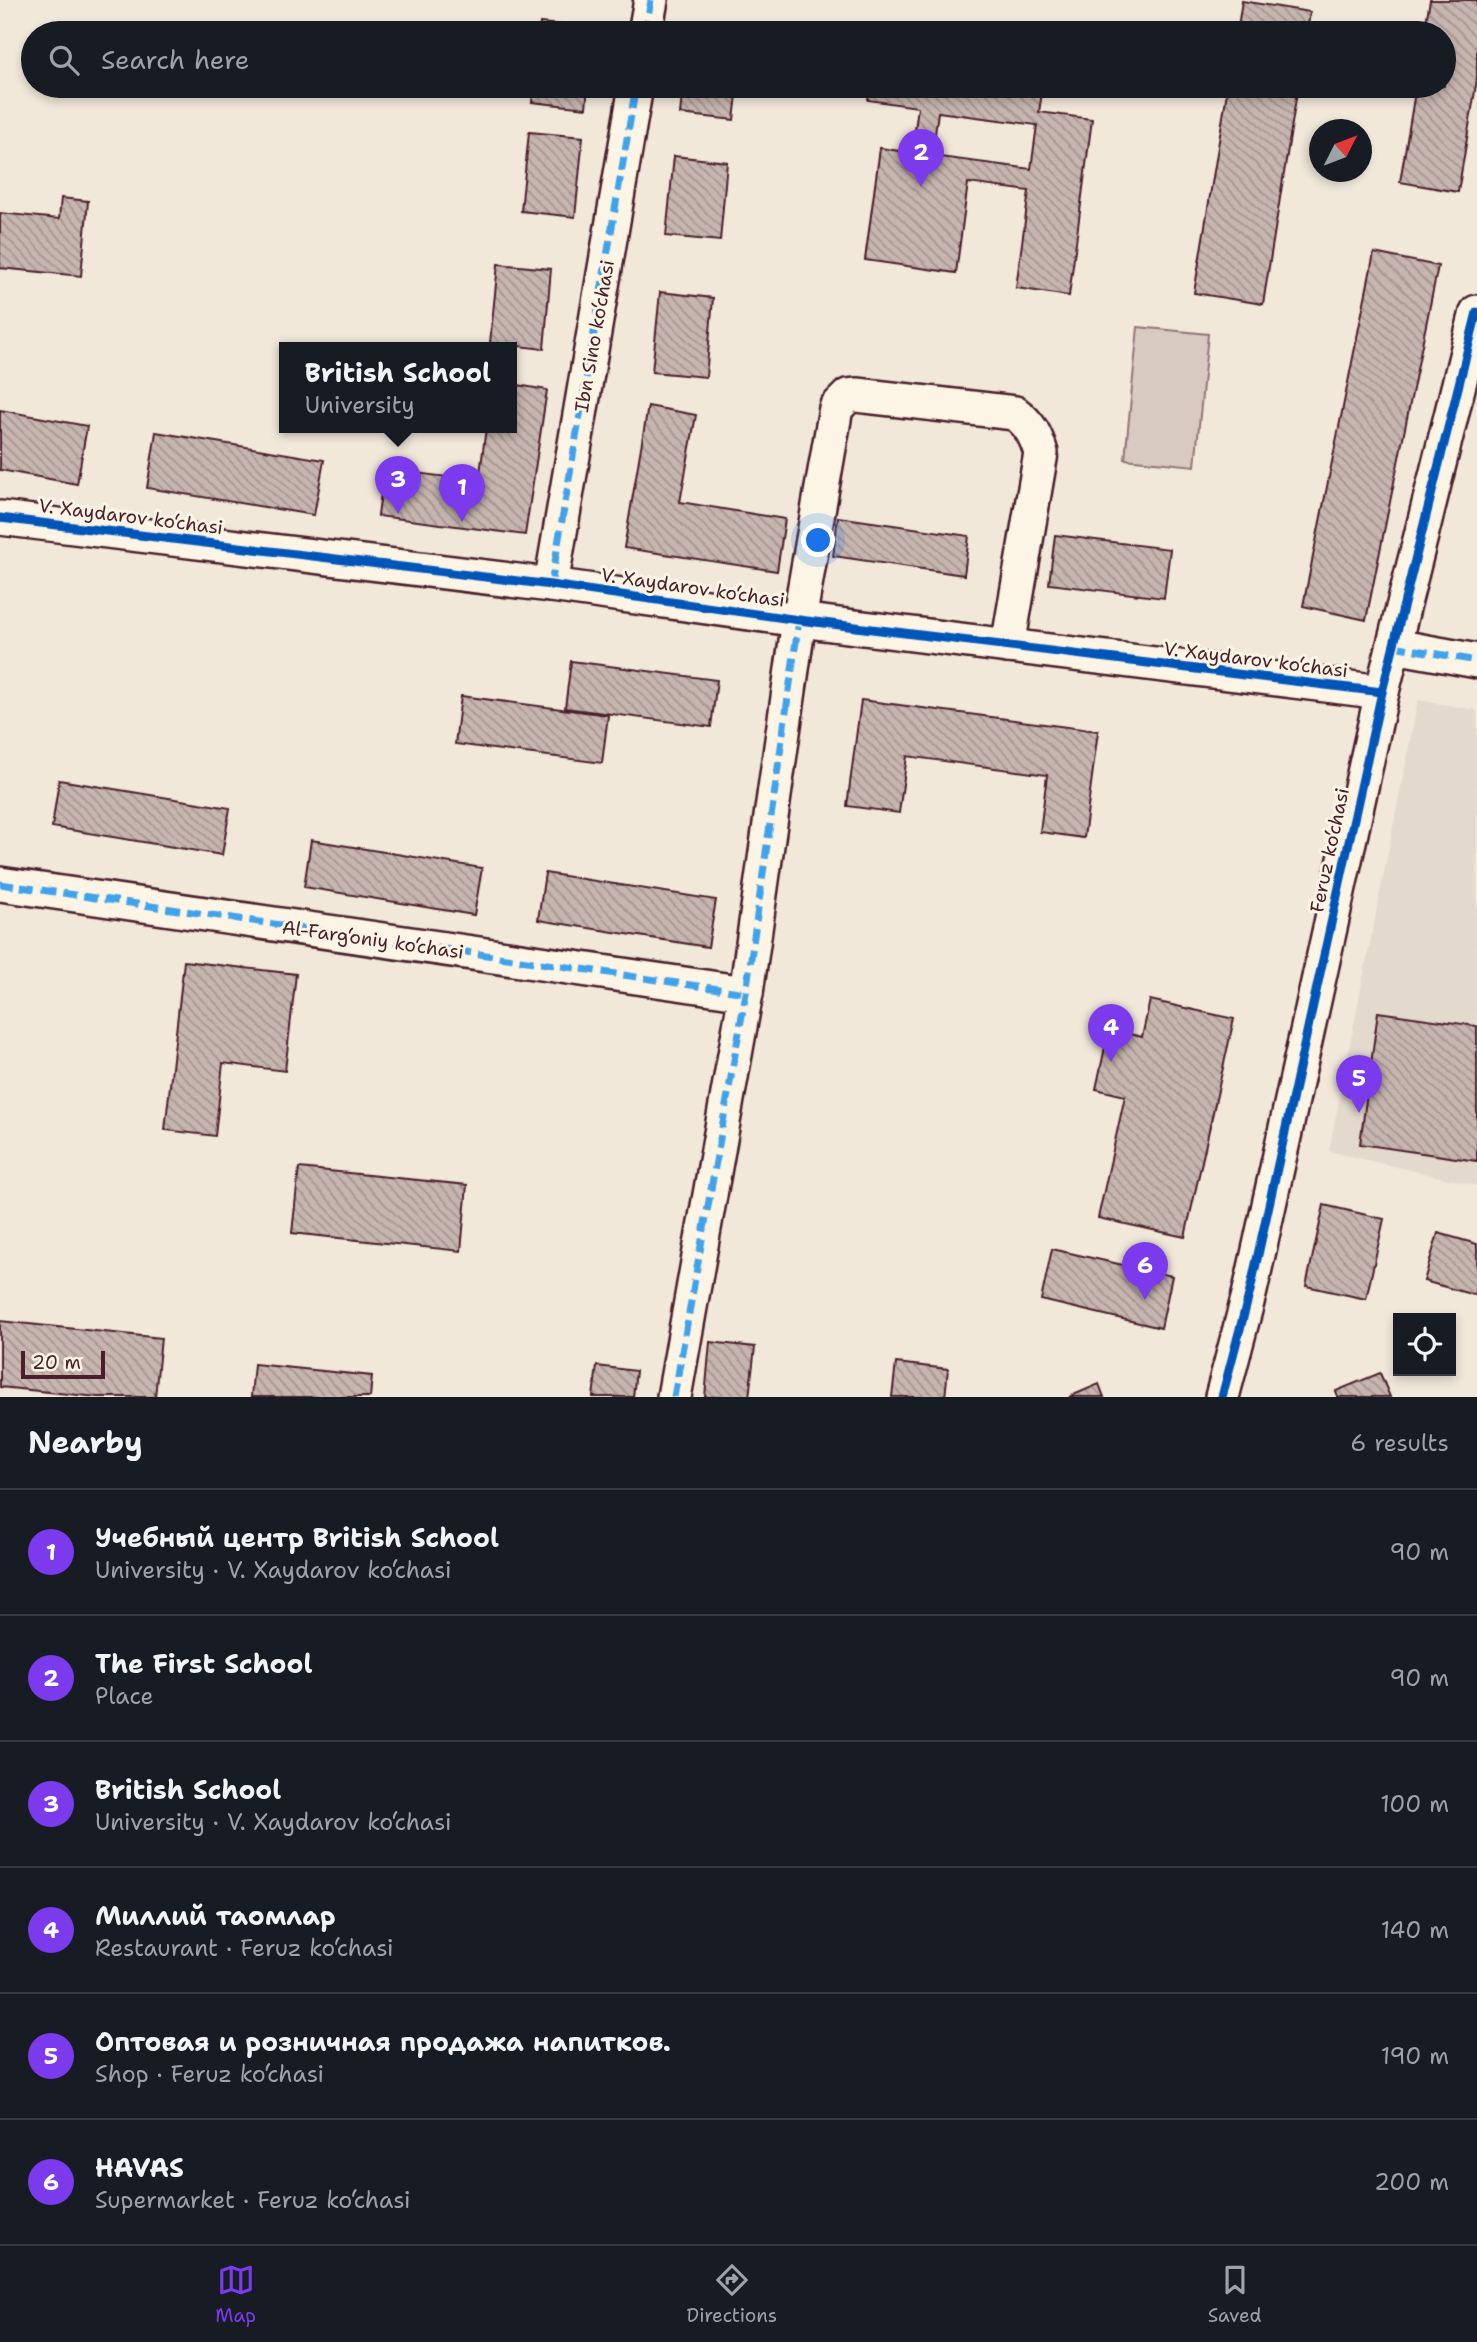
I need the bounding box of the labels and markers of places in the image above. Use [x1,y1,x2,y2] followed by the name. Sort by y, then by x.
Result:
[898,129,944,187] pin: 2
[375,456,421,514] pin: 3
[439,464,485,522] pin: 1
[1088,1004,1134,1062] pin: 4
[1336,1055,1382,1113] pin: 5
[1122,1242,1168,1300] pin: 6

